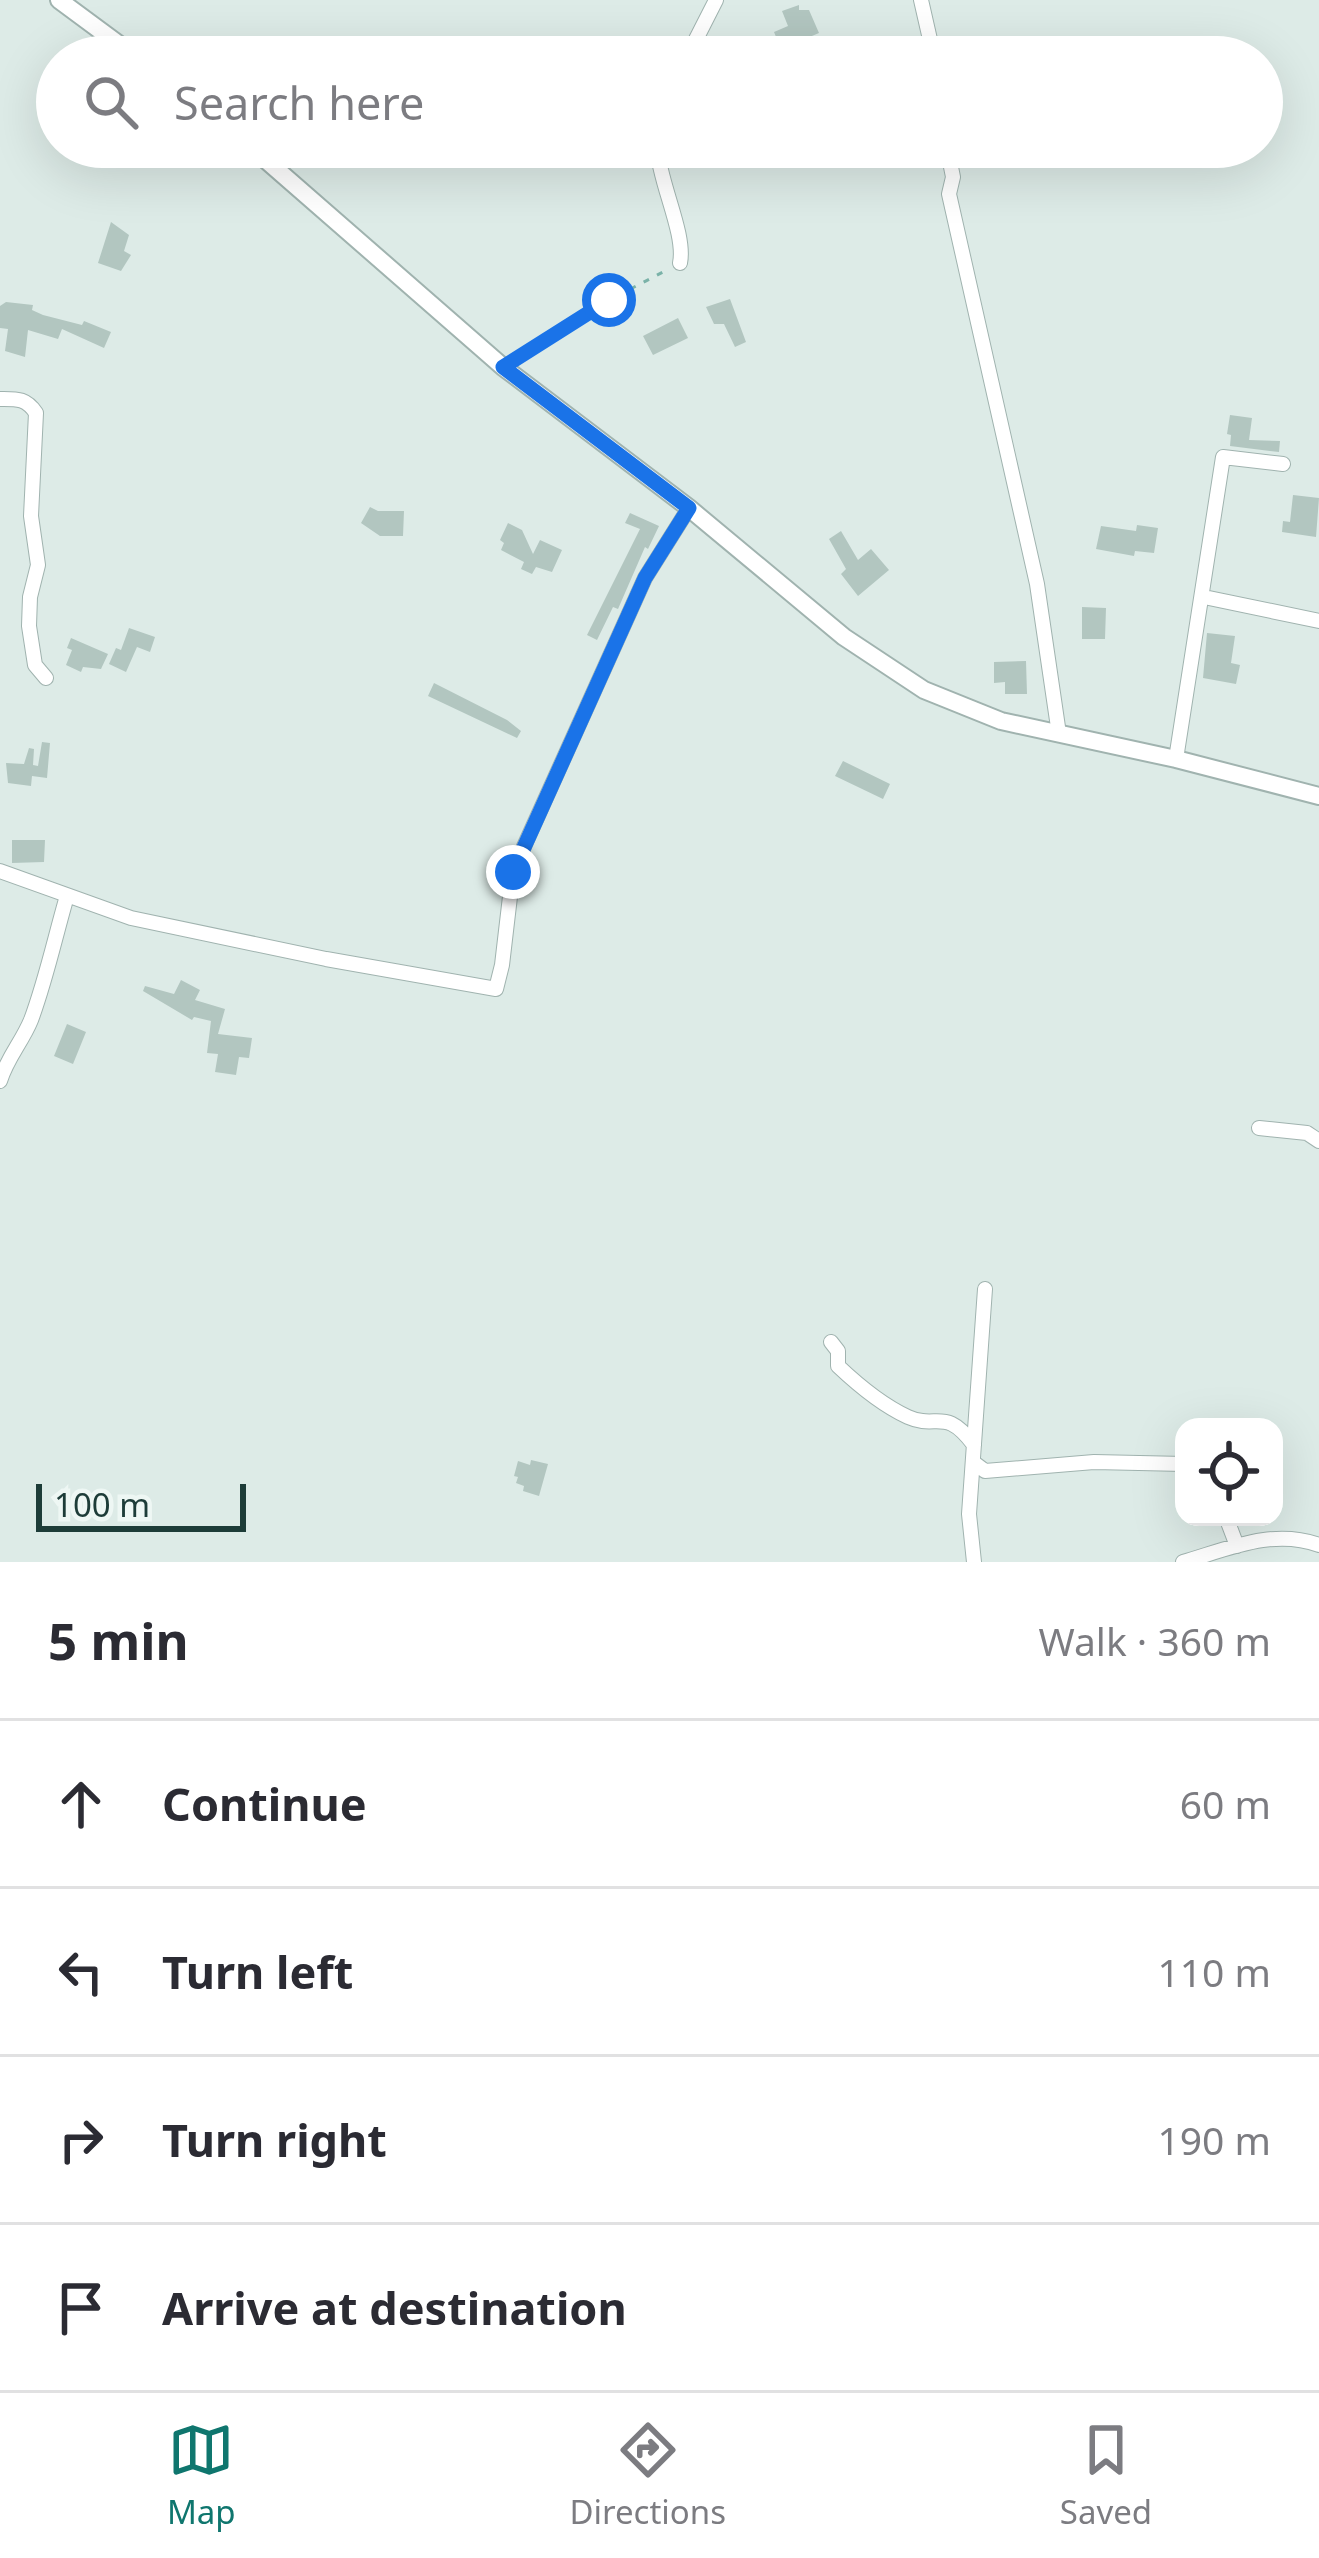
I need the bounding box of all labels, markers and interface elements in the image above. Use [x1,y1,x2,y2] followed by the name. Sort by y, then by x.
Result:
[36,36,1283,168] search box
[78,69,144,135] icon: search
[174,72,424,133] text: Search here
[582,273,636,327] route start
[486,845,540,899] route end
[1175,1418,1283,1526] map controls
[1175,1418,1283,1526] button: locate
[36,1478,246,1531] scale bar
[54,1482,150,1527] text: 100 m
[48,1605,189,1675] text: 5 min
[1038,1614,1271,1667] text: Walk · 360 m
[48,1771,114,1837] icon: ahead
[162,1773,367,1834] text: Continue
[1180,1777,1271,1830] text: 60 m
[48,1939,114,2005] icon: left
[162,1941,353,2002] text: Turn left
[1157,1945,1271,1998] text: 110 m
[48,2107,114,2173] icon: right
[162,2109,387,2170] text: Turn right
[1157,2113,1271,2166] text: 190 m
[48,2275,114,2341] icon: arrive
[162,2277,627,2338] text: Arrive at destination
[167,2417,236,2534] tab: Map
[569,2417,726,2534] tab: Directions
[1060,2417,1152,2534] tab: Saved

